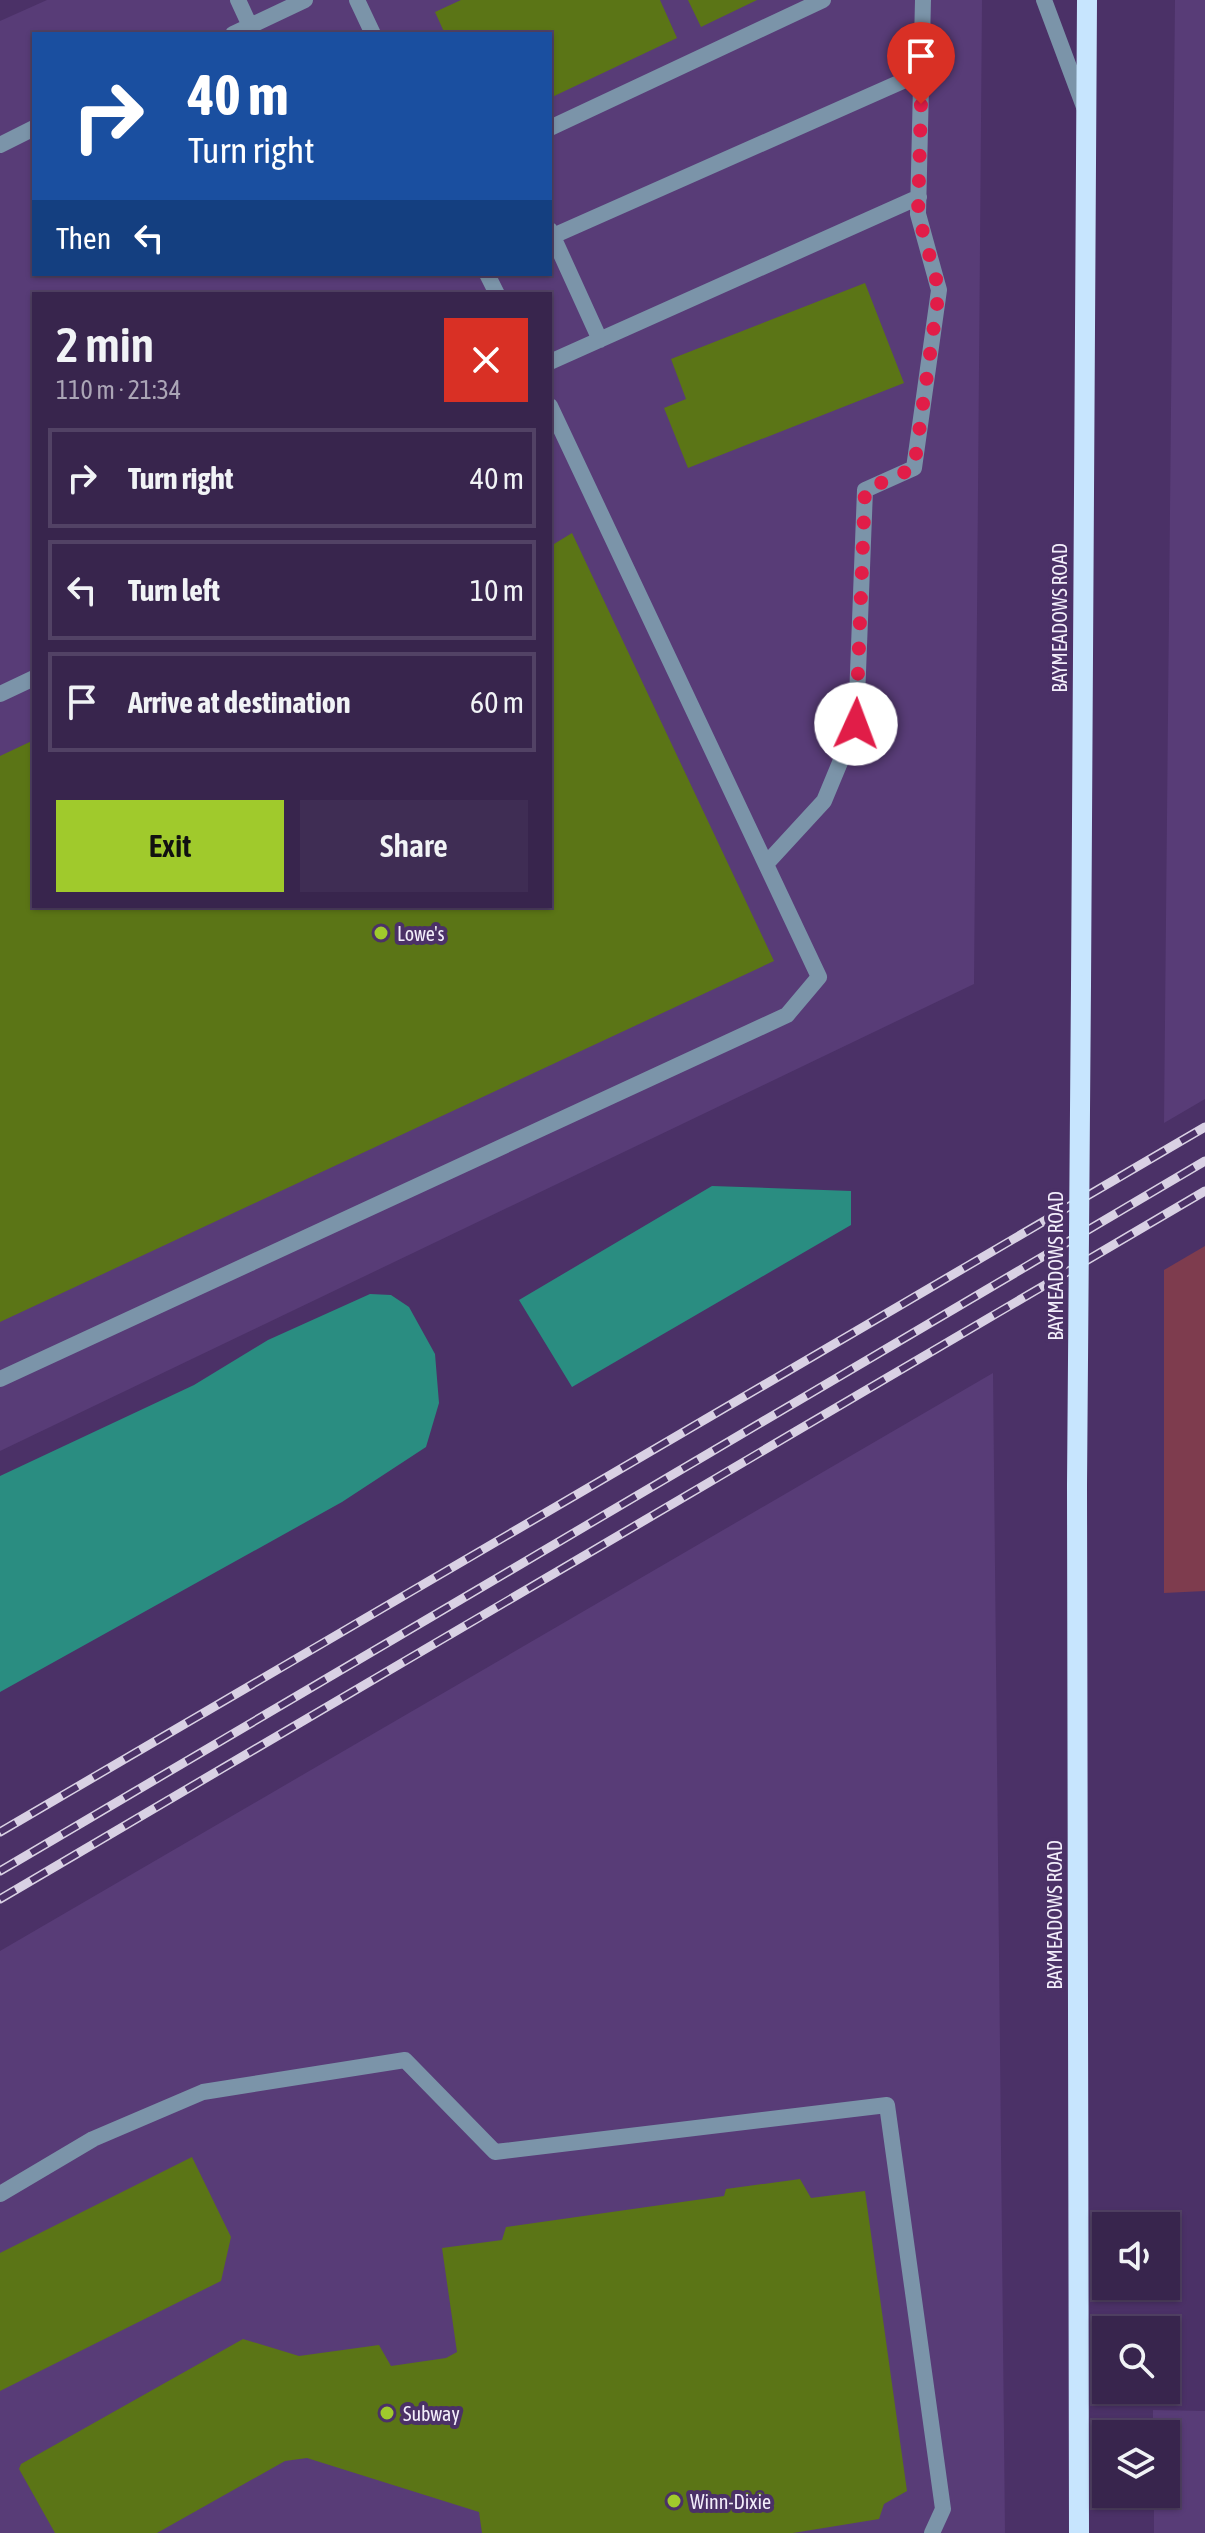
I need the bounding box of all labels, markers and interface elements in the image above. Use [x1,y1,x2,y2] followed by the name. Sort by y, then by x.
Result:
[887,22,955,104] pin
[899,34,943,78] icon: arrive
[188,63,289,127] text: 40 m
[56,64,160,168] icon: right
[188,129,315,171] text: Turn right
[127,216,171,260] icon: left
[56,221,111,255] text: Then
[56,317,154,372] text: 2 min
[444,318,528,402] button: close
[56,375,181,405] text: 110 m · 21:34
[60,456,104,500] icon: right
[128,461,234,495] text: Turn right
[470,461,524,495] text: 40 m
[1048,543,1071,693] street label: BAYMEADOWS ROAD
[60,568,104,612] icon: left
[128,573,220,607] text: Turn left
[470,573,524,607] text: 10 m
[60,680,104,724] icon: arrive
[814,682,898,766] position arrow
[128,685,350,719] text: Arrive at destination
[470,685,524,719] text: 60 m
[56,800,284,892] button: Exit
[300,800,528,892] button: Share
[397,922,445,945] place label: Lowe's
[372,924,390,942] marker: Lowe's
[1044,1191,1067,1341] street label: BAYMEADOWS ROAD
[1043,1840,1066,1990] street label: BAYMEADOWS ROAD
[1092,2212,1180,2508] map controls
[1092,2212,1180,2300] button: sound
[1092,2316,1180,2404] button: search
[403,2402,460,2425] place label: Subway
[378,2404,396,2422] marker: Subway
[1092,2420,1180,2508] button: layers
[690,2490,771,2513] place label: Winn-Dixie
[665,2492,683,2510] marker: Winn-Dixie

